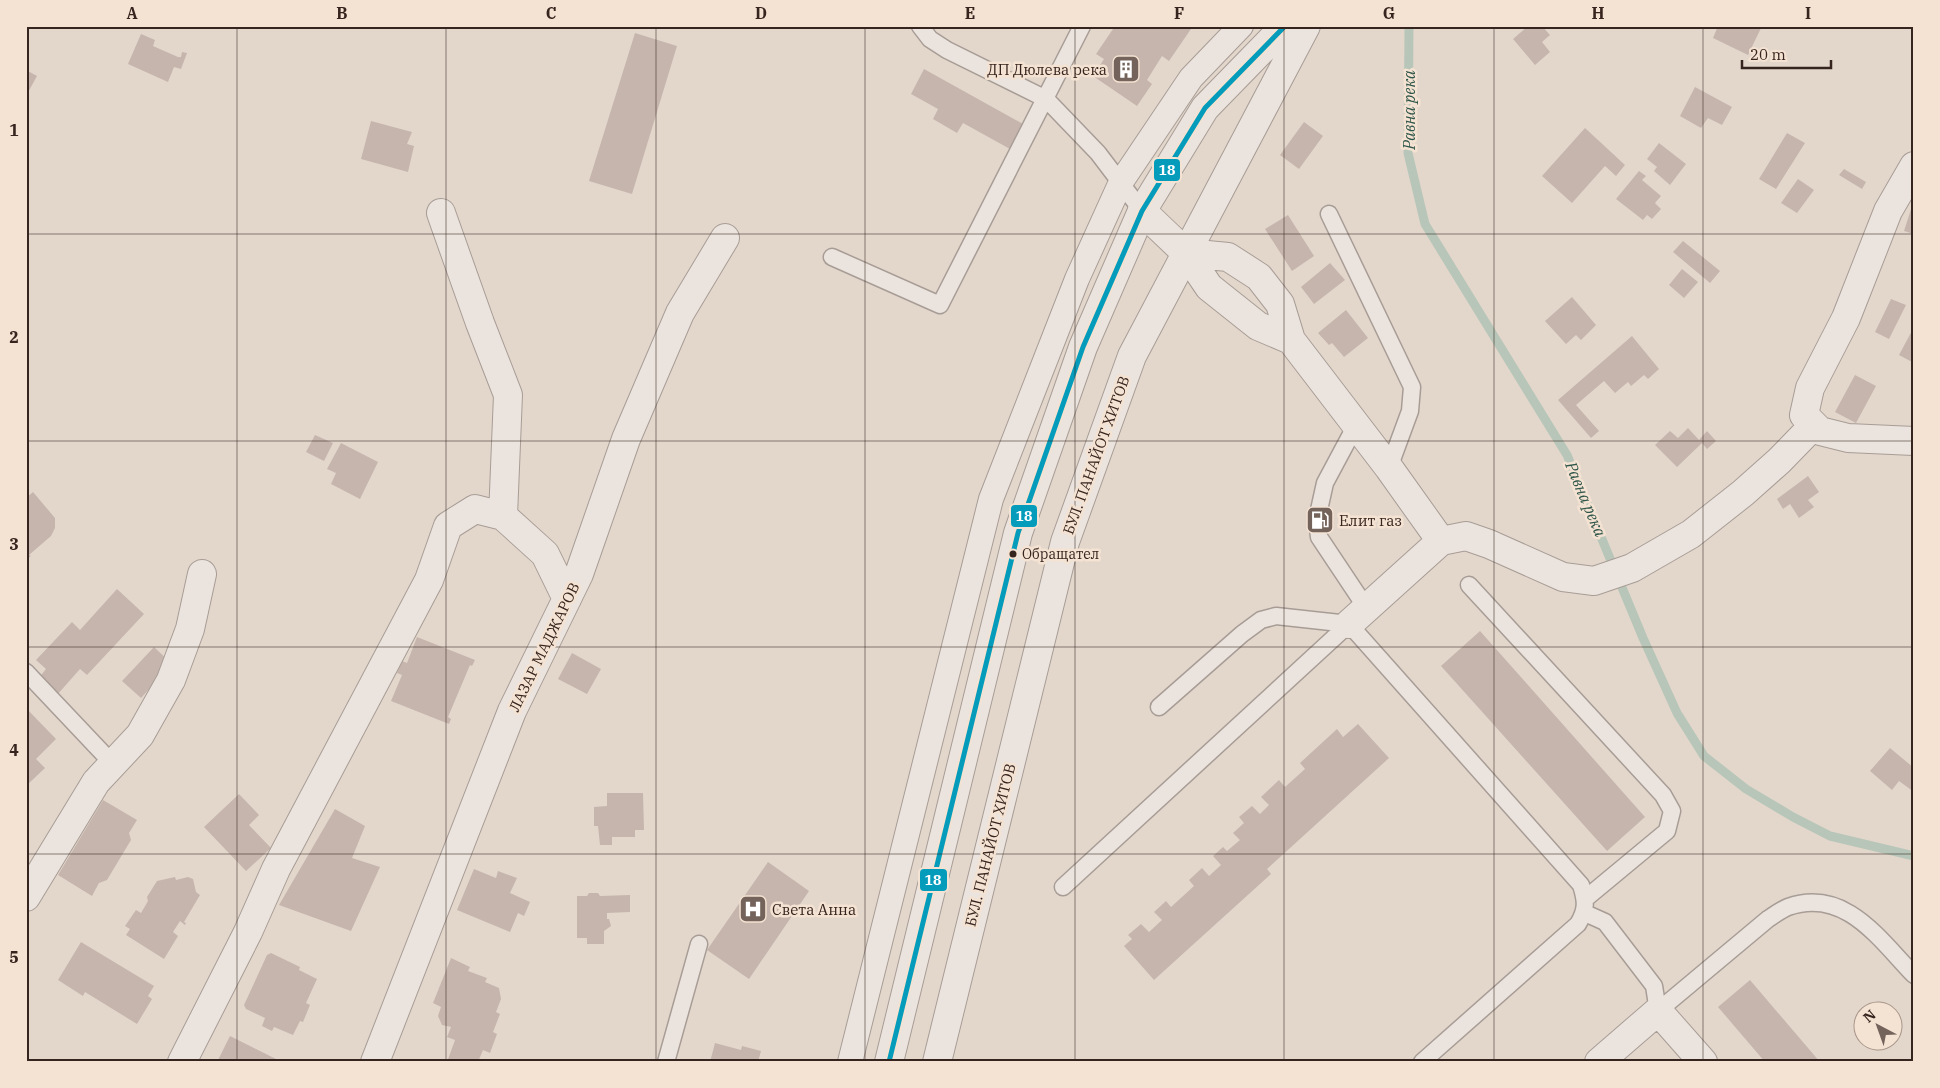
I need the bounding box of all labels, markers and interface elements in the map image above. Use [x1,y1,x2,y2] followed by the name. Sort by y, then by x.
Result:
[126,3,138,23] text: A
[336,3,348,23] text: B
[546,3,556,23] text: C
[755,3,767,23] text: D
[965,3,975,23] text: E
[1174,3,1184,23] text: F
[1383,3,1395,23] text: G
[1592,3,1605,23] text: H
[1805,3,1811,23] text: I
[1742,38,1831,70] scale bar
[1750,45,1786,64] text: 20 m
[1111,54,1141,84] building icon: ДП Дюлева река
[987,60,1107,79] place label: ДП Дюлева река
[1399,70,1419,151] water label: Равна река
[9,120,19,140] text: 1
[1153,158,1181,182] line badge: 18
[1159,161,1175,179] text: 18
[9,327,19,347] text: 2
[1058,373,1134,537] street label: БУЛ. ПАНАЙОТ ХИТОВ
[1561,458,1611,540] water label: Равна река
[1010,504,1038,528] line badge: 18
[1305,505,1335,535] fuel station icon: Елит газ
[1016,507,1032,525] text: 18
[1339,511,1402,530] place label: Елит газ
[9,534,19,554] text: 3
[1022,545,1099,563] place label: Обращател
[1008,549,1018,559] marker: Обращател
[504,579,584,715] street label: ЛАЗАР МАДЖАРОВ
[9,740,19,760] text: 4
[961,761,1019,929] street label: БУЛ. ПАНАЙОТ ХИТОВ
[919,868,948,892] line badge: 18
[925,871,941,889] text: 18
[738,894,768,924] hospital icon: Света Анна
[772,900,856,919] place label: Света Анна
[9,947,19,967] text: 5
[1852,1000,1902,1050] north arrow
[1859,1006,1880,1027] text: N

